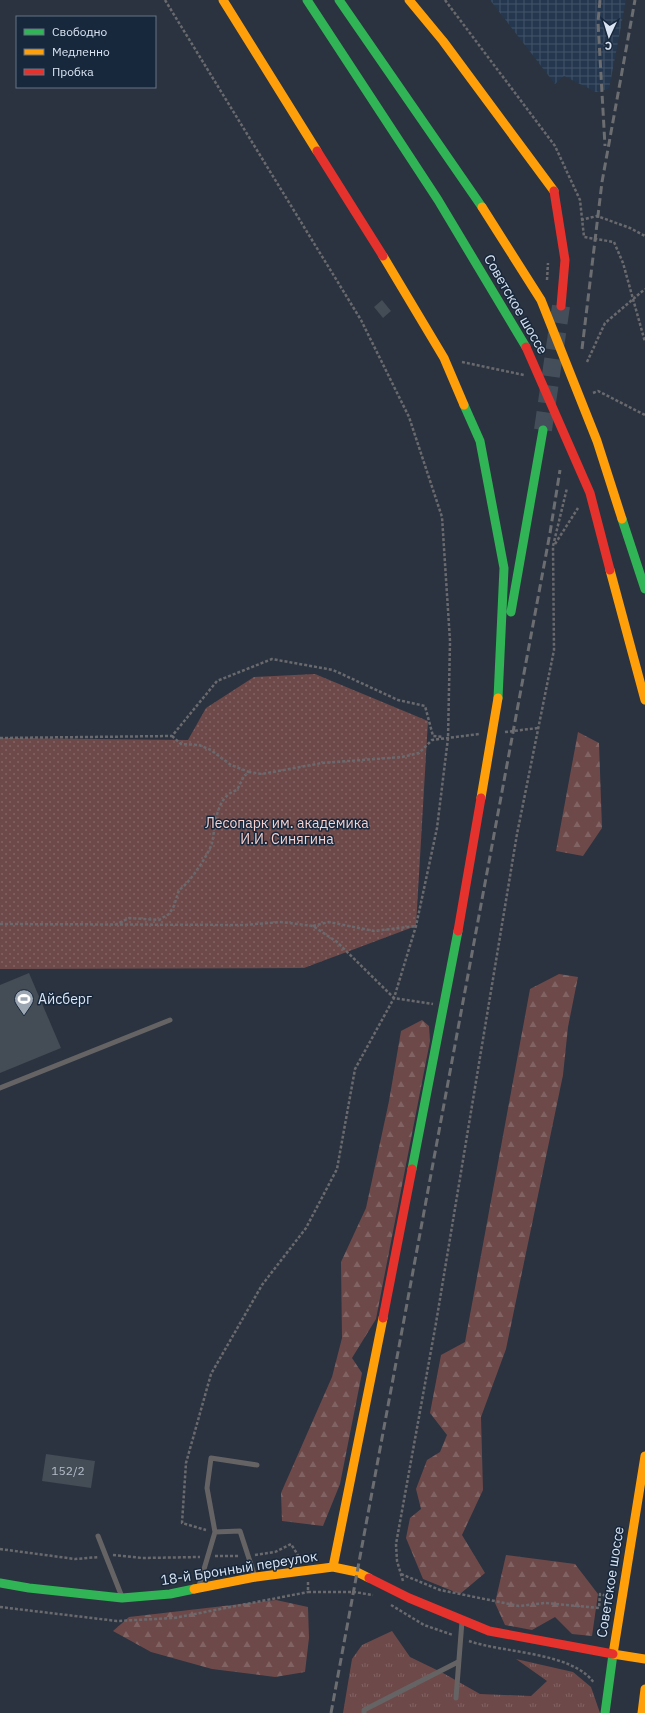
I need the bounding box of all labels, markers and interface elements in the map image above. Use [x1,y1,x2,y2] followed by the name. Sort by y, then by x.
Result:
[16,16,156,88] legend
[589,16,629,56] north arrow
[52,24,108,39] text: Свободно
[604,39,612,53] text: С
[52,44,110,59] text: Медленно
[52,64,94,79] text: Пробка
[480,251,552,357] street label: Советское шоссе
[205,814,369,848] park label: Лесопарк им. академика И.И. Синягина
[13,988,35,1016] sports icon: Айсберг
[38,990,92,1008] place label: Айсберг
[51,1463,85,1478] house number: 152/2
[592,1525,628,1639] street label: Советское шоссе
[159,1547,319,1589] street label: 18-й Бронный переулок

